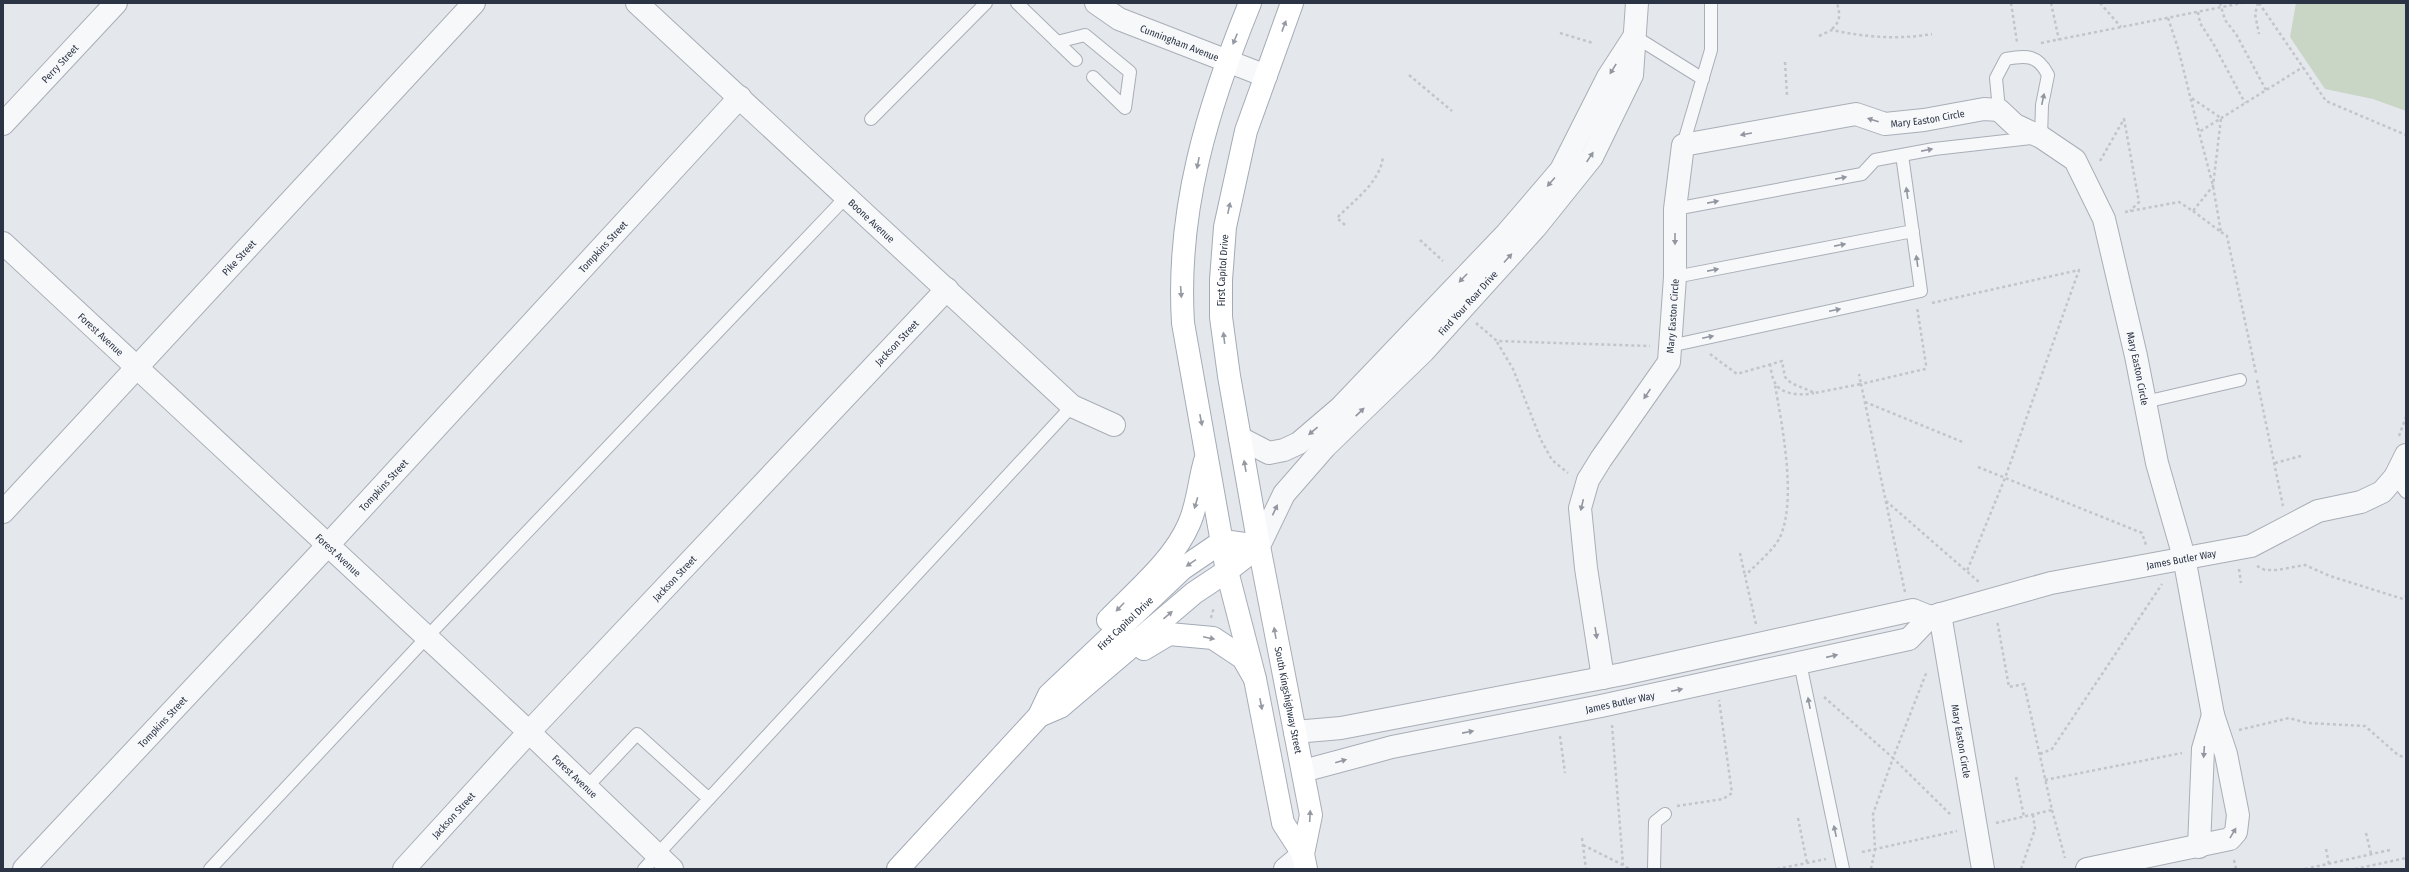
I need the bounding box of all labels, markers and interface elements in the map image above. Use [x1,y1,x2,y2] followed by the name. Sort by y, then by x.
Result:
[1281,20,1287,32] one-way arrow
[1138,23,1220,64] street label: Cunningham Avenue
[1232,34,1238,46] one-way arrow
[39,42,82,86] street label: Perry Street
[1609,64,1617,74] one-way arrow
[2041,92,2047,105] one-way arrow
[1890,108,1966,130] street label: Mary Easton Circle
[1867,117,1879,123] one-way arrow
[1740,131,1752,137] one-way arrow
[1921,147,1933,153] one-way arrow
[1587,152,1594,163] one-way arrow
[1194,157,1200,169] one-way arrow
[1835,175,1847,181] one-way arrow
[1546,177,1555,187] one-way arrow
[1904,187,1910,199] one-way arrow
[845,197,897,246] street label: Boone Avenue
[1707,199,1719,205] one-way arrow
[1227,202,1233,215] one-way arrow
[577,218,631,275] street label: Tompkins Street
[1672,233,1678,246] one-way arrow
[1216,234,1231,306] street label: First Capitol Drive
[220,237,259,278] street label: Pike Street
[1834,242,1847,248] one-way arrow
[1503,253,1513,263] one-way arrow
[1914,255,1920,267] one-way arrow
[1707,267,1719,273] one-way arrow
[1436,269,1501,338] street label: Find Your Roar Drive
[1458,273,1468,283] one-way arrow
[1665,278,1682,354] street label: Mary Easton Circle
[1178,286,1185,298] one-way arrow
[1829,306,1841,312] one-way arrow
[75,311,126,359] street label: Forest Avenue
[873,317,922,369] street label: Jackson Street
[1221,331,1227,344] one-way arrow
[2124,331,2151,407] street label: Mary Easton Circle
[1702,333,1714,339] one-way arrow
[1643,389,1651,399] one-way arrow
[1355,408,1365,417] one-way arrow
[1198,414,1204,426] one-way arrow
[1308,426,1319,435] one-way arrow
[357,457,411,514] street label: Tompkins Street
[1242,460,1248,472] one-way arrow
[1192,497,1198,510] one-way arrow
[1578,498,1584,511] one-way arrow
[1272,504,1278,516] one-way arrow
[313,532,363,580] street label: Forest Avenue
[2145,547,2218,572] street label: James Butler Way
[651,553,700,604] street label: Jackson Street
[1186,559,1196,567] one-way arrow
[1095,595,1156,653] street label: First Capitol Drive
[1115,602,1125,612] one-way arrow
[1163,611,1174,620] one-way arrow
[1272,627,1278,640] one-way arrow
[1593,627,1599,639] one-way arrow
[1203,636,1216,642] one-way arrow
[1272,646,1304,756] street label: South Kingshighway Street
[1826,653,1838,659] one-way arrow
[1671,686,1683,692] one-way arrow
[1584,690,1656,716] street label: James Butler Way
[136,694,190,751] street label: Tompkins Street
[1805,697,1811,710] one-way arrow
[1258,698,1264,710] one-way arrow
[1948,704,1973,779] street label: Mary Easton Circle
[1461,729,1474,735] one-way arrow
[2200,746,2207,759] one-way arrow
[549,753,599,801] street label: Forest Avenue
[1335,758,1347,764] one-way arrow
[430,790,479,841] street label: Jackson Street
[1306,810,1313,822] one-way arrow
[1831,825,1837,837] one-way arrow
[2230,827,2237,838] one-way arrow

